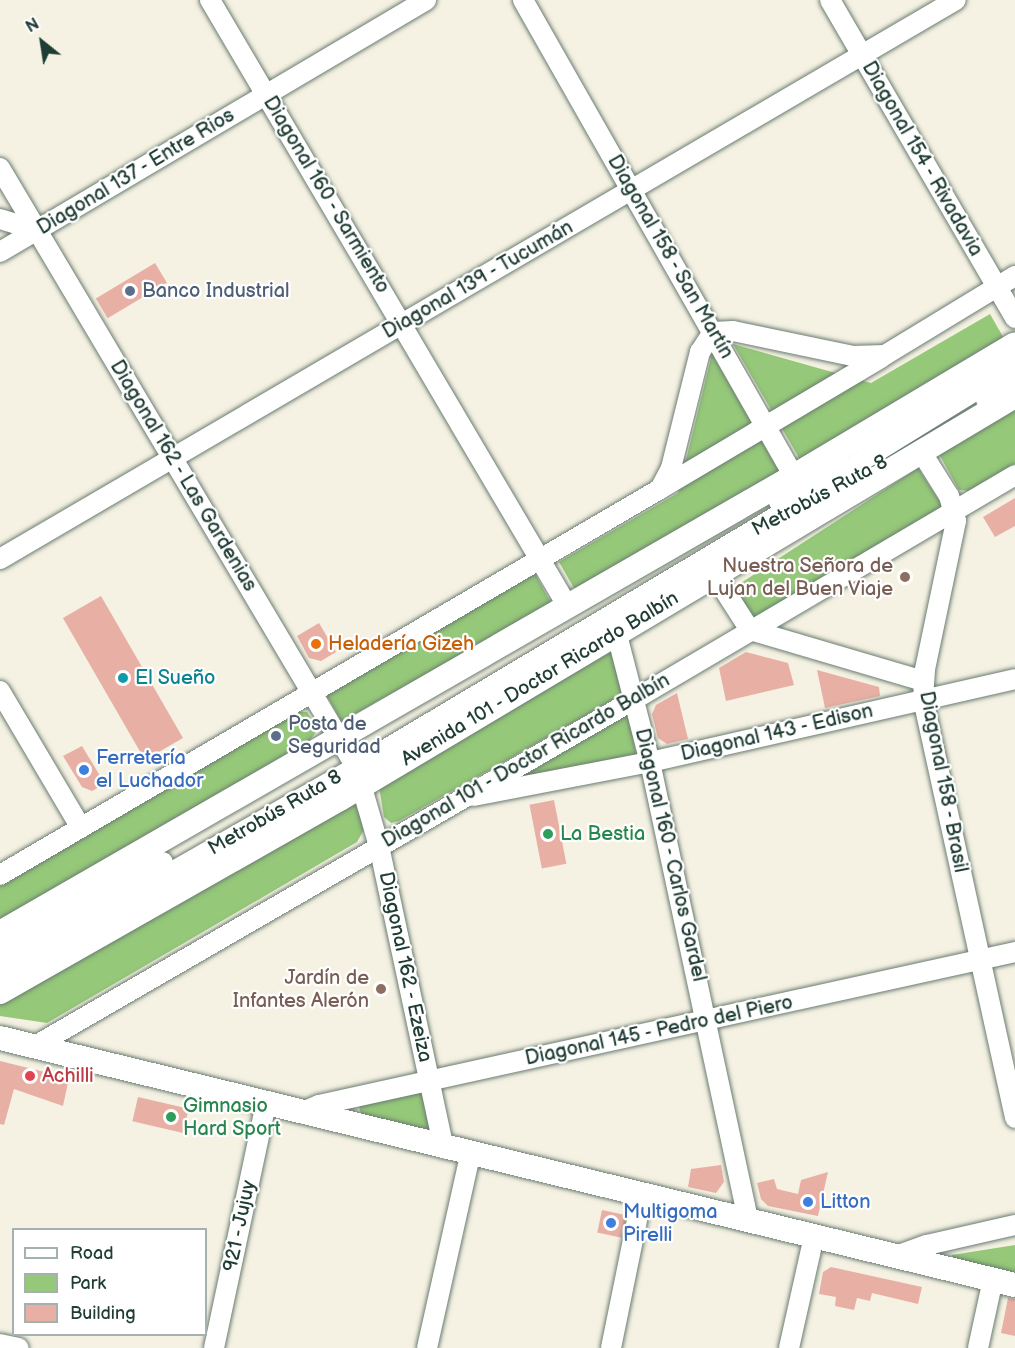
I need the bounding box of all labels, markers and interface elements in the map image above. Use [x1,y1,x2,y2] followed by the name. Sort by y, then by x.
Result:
[12,12,72,72] north arrow
[23,15,43,37] text: N
[856,57,988,261] street label: Diagonal 154 - Rivadavia
[257,91,395,299] street label: Diagonal 160 - Sarmiento
[32,103,240,241] street label: Diagonal 137 - Entre Rios
[601,150,739,364] street label: Diagonal 158 - San Martín
[377,215,579,345] street label: Diagonal 139 - Tucumán
[142,279,289,303] place label: Banco Industrial
[123,284,137,298] marker: Banco Industrial
[104,355,262,597] street label: Diagonal 162 - Las Gardenias
[748,450,892,542] street label: Metrobús Ruta 8
[706,554,893,601] place label: Nuestra Señora de Lujan del Buen Viaje
[898,570,912,584] marker: Nuestra Señora de Lujan del Buen Viaje
[396,586,684,772] street label: Avenida 101 - Doctor Ricardo Balbín
[328,632,474,656] place label: Heladería Gizeh
[309,637,323,651] marker: Heladería Gizeh
[135,666,216,690] place label: El Sueño
[377,668,675,854] street label: Diagonal 101 - Doctor Ricardo Balbín
[116,671,130,685] marker: El Sueño
[913,688,973,876] street label: Diagonal 158 - Brasil
[678,699,876,767] street label: Diagonal 143 - Edison
[288,712,381,759] place label: Posta de Seguridad
[629,725,711,985] street label: Diagonal 160 - Carlos Gardel
[269,729,283,743] marker: Posta de Seguridad
[96,746,203,793] place label: Ferretería el Luchador
[77,763,91,777] marker: Ferretería el Luchador
[204,765,346,861] street label: Metrobús Ruta 8
[560,822,645,846] place label: La Bestia
[541,827,555,841] marker: La Bestia
[373,869,437,1065] street label: Diagonal 162 - Ezeiza
[233,966,369,1013] place label: Jardín de Infantes Alerón
[374,982,388,996] marker: Jardín de Infantes Alerón
[522,991,796,1071] street label: Diagonal 145 - Pedro del Piero
[42,1064,94,1088] place label: Achilli
[23,1069,37,1083] marker: Achilli
[183,1094,281,1141] place label: Gimnasio Hard Sport
[164,1110,178,1124] marker: Gimnasio Hard Sport
[218,1177,262,1275] street label: 921 - Jujuy
[820,1190,870,1214] place label: Litton
[801,1195,815,1209] marker: Litton
[623,1200,717,1247] place label: Multigoma Pirelli
[604,1216,618,1230] marker: Multigoma Pirelli
[12,1228,207,1336] legend
[70,1243,114,1264] text: Road
[70,1273,106,1294] text: Park
[70,1303,136,1324] text: Building

